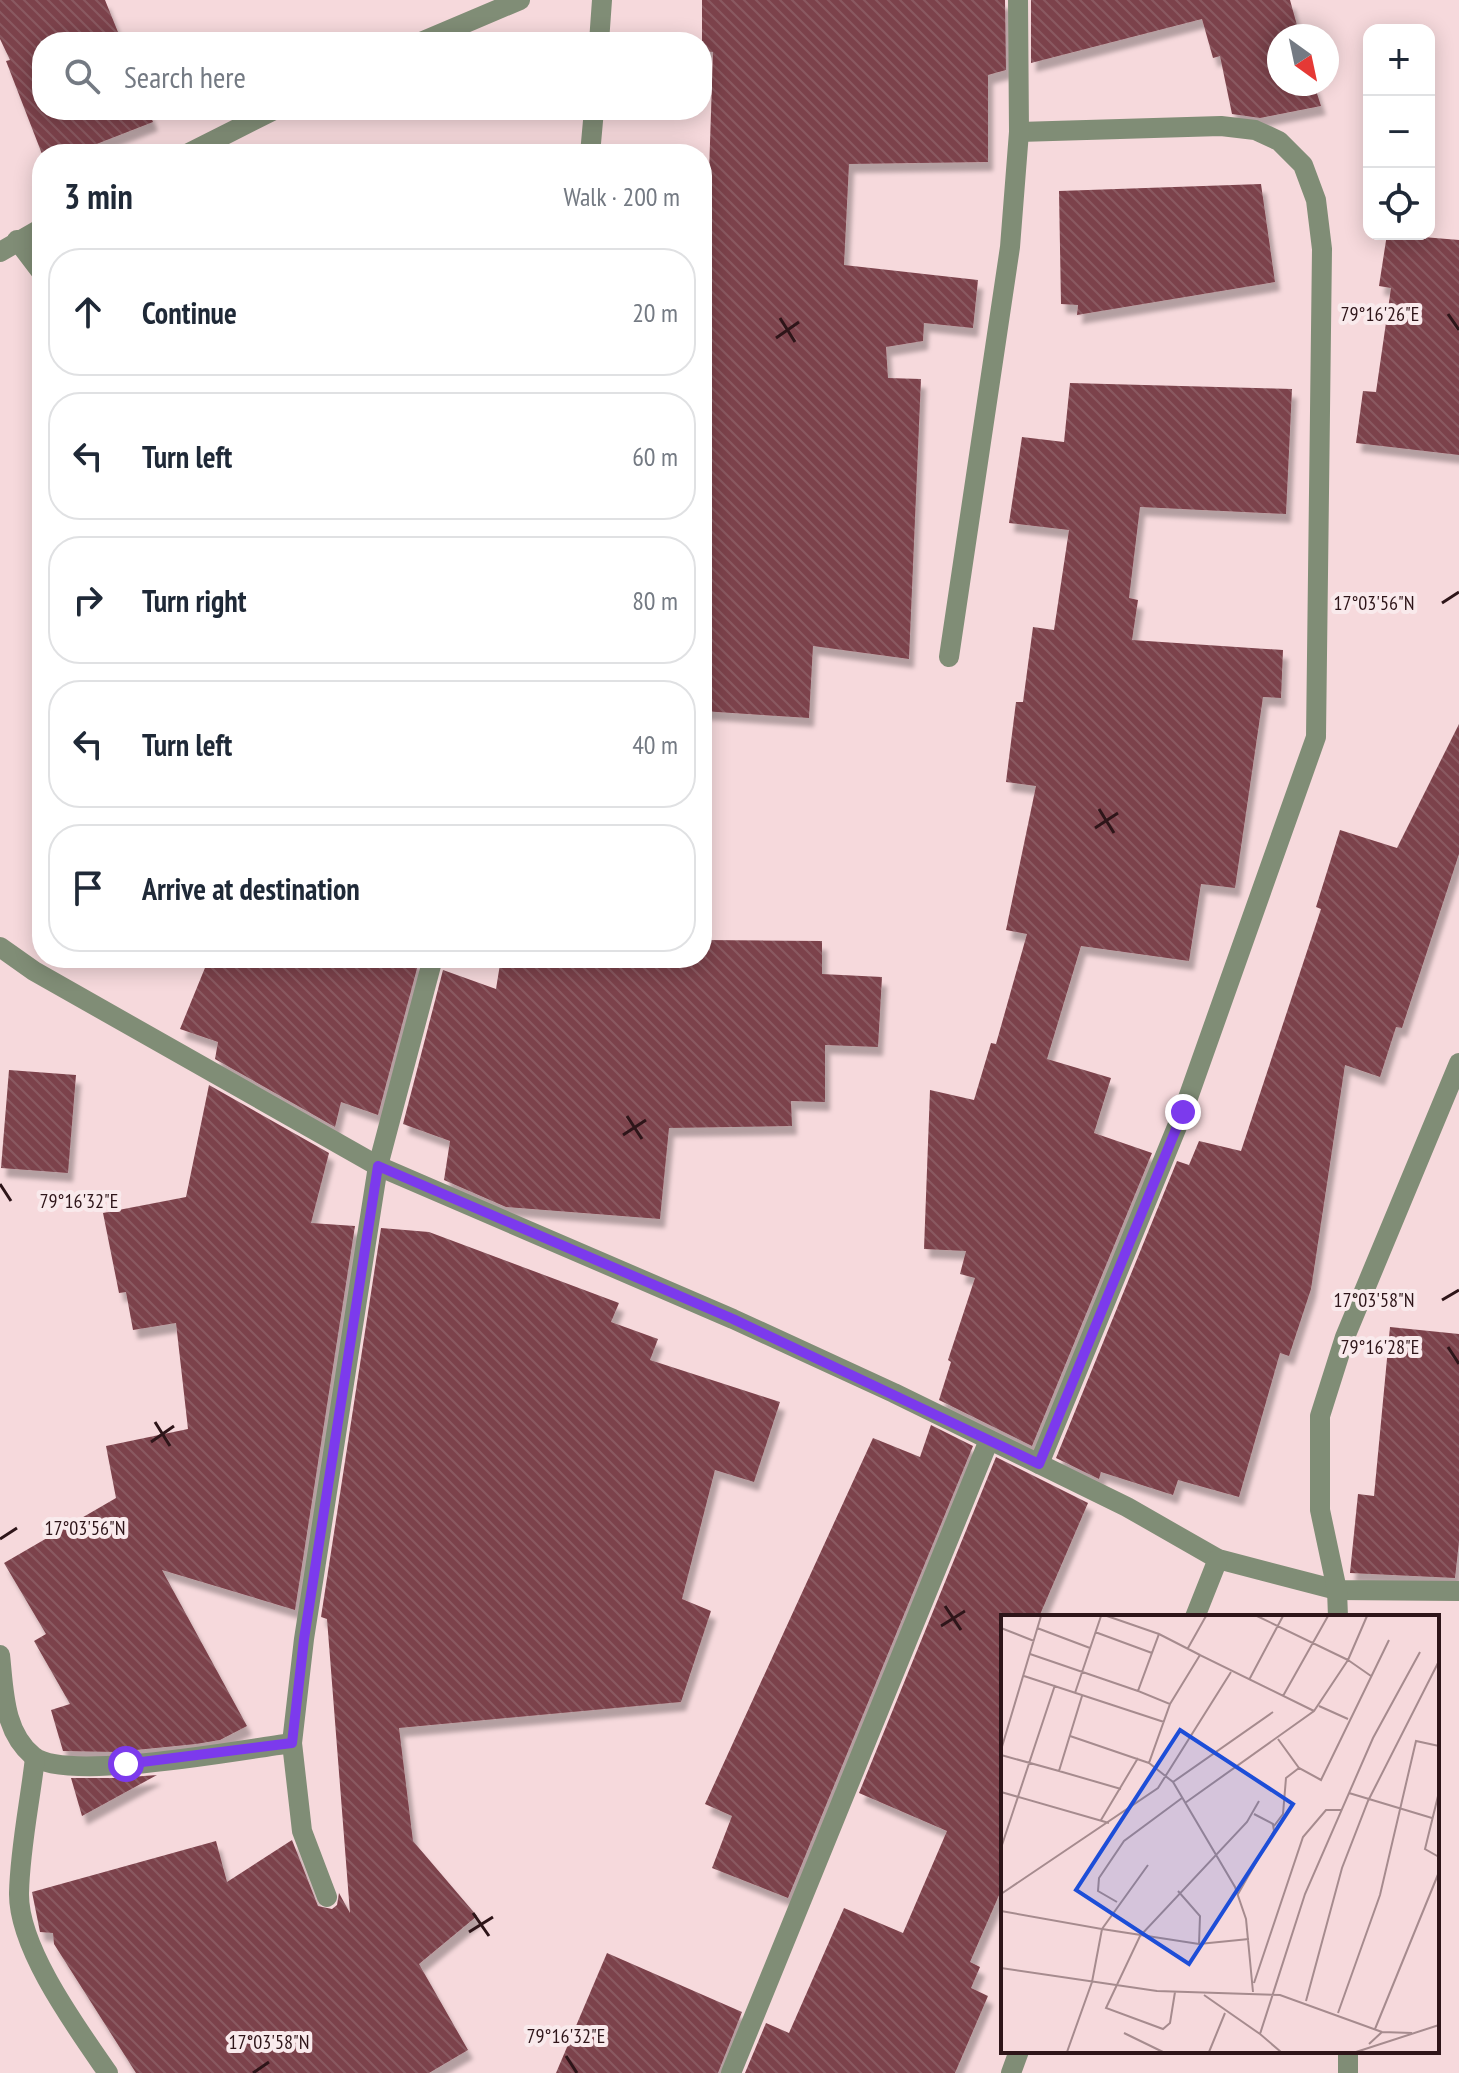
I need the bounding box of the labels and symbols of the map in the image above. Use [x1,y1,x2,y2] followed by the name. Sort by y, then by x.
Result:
[1267,24,1339,96] north arrow
[1341,301,1419,327] text: 79°16'26"E
[1334,590,1414,616] text: 17°03'56"N
[1165,1094,1201,1130] route end
[40,1188,118,1214] text: 79°16'32"E
[1334,1287,1414,1313] text: 17°03'58"N
[1341,1334,1419,1360] text: 79°16'28"E
[45,1515,125,1541] text: 17°03'56"N
[1001,1615,1439,2053] inset map
[108,1746,144,1782] route start
[527,2023,605,2049] text: 79°16'32"E
[229,2029,309,2055] text: 17°03'58"N

